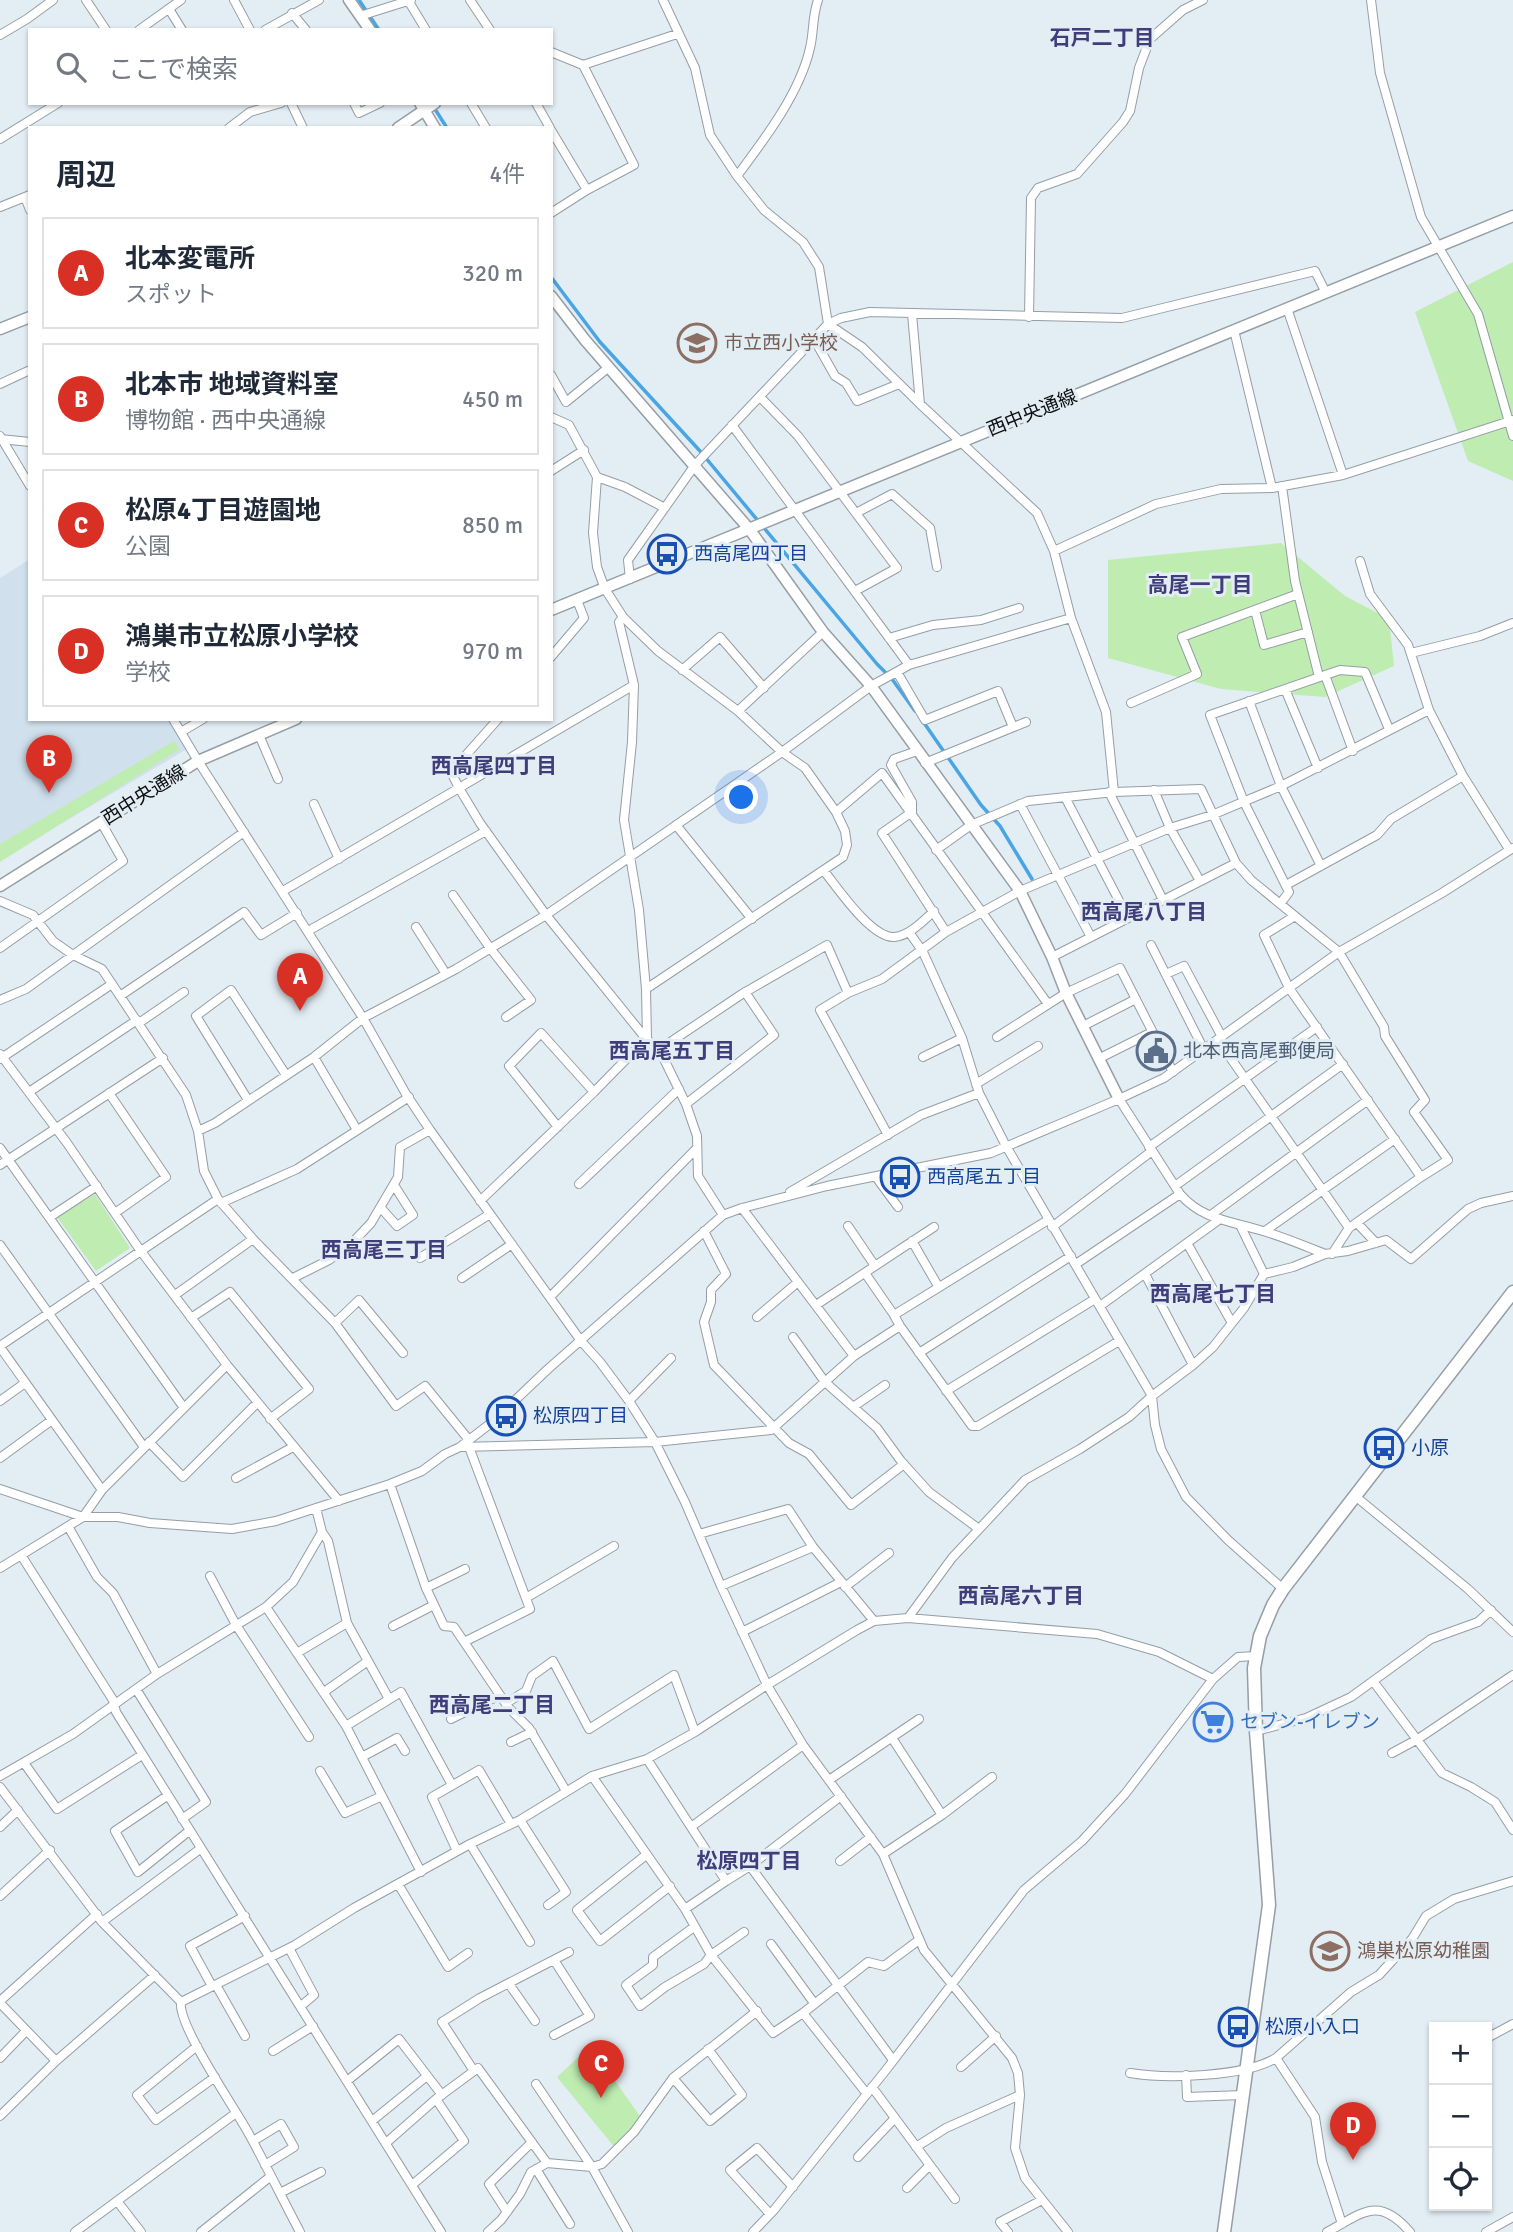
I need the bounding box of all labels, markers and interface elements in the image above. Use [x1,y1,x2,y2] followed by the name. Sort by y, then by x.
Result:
[1050,25,1155,51] district label: 石戸二丁目
[28,28,553,105] search box
[52,48,90,86] icon: search
[108,54,238,86] text: ここで検索
[56,157,116,194] text: 周辺
[490,160,525,189] text: 4件
[125,243,255,275] text: 北本変電所
[74,259,88,288] text: A
[462,259,523,288] text: 320 m
[125,280,217,309] text: スポット
[676,322,718,364] school or university icon: 市立西小学校
[724,331,838,355] place label: 市立西小学校
[125,369,339,401] text: 北本市 地域資料室
[983,384,1081,442] street label: 西中央通線
[74,385,88,414] text: B
[462,385,523,414] text: 450 m
[125,406,326,435] text: 博物館 · 西中央通線
[125,495,321,527] text: 松原4丁目遊園地
[74,511,88,540] text: C
[462,511,523,540] text: 850 m
[125,532,171,561] text: 公園
[646,533,688,575] bus stop icon: 西高尾四丁目
[694,542,808,566] place label: 西高尾四丁目
[1148,572,1253,598] district label: 高尾一丁目
[125,621,359,653] text: 鴻巣市立松原小学校
[73,637,89,666] text: D
[462,637,523,666] text: 970 m
[125,658,171,687] text: 学校
[26,735,72,793] pin: B
[431,753,557,779] district label: 西高尾四丁目
[97,760,191,830] street label: 西中央通線
[724,780,758,814] your location
[1081,899,1207,925] district label: 西高尾八丁目
[277,953,323,1011] pin: A
[1135,1030,1177,1072] public building icon: 北本西高尾郵便局
[609,1038,735,1064] district label: 西高尾五丁目
[1183,1039,1335,1063] place label: 北本西高尾郵便局
[879,1156,921,1198] bus stop icon: 西高尾五丁目
[927,1165,1041,1189] place label: 西高尾五丁目
[321,1237,447,1263] district label: 西高尾三丁目
[1150,1281,1276,1307] district label: 西高尾七丁目
[485,1395,527,1437] bus stop icon: 松原四丁目
[533,1404,628,1428] place label: 松原四丁目
[1363,1427,1405,1469] bus stop icon: 小原
[1411,1436,1449,1460] place label: 小原
[958,1583,1084,1609] district label: 西高尾六丁目
[429,1692,555,1718] district label: 西高尾二丁目
[1192,1701,1234,1743] supermarket icon: セブン-イレブン
[1240,1710,1380,1734] place label: セブン-イレブン
[697,1848,802,1874] district label: 松原四丁目
[1309,1930,1351,1972] school or university icon: 鴻巣松原幼稚園
[1357,1939,1490,1963] place label: 鴻巣松原幼稚園
[1217,2006,1259,2048] bus stop icon: 松原小入口
[1265,2015,1360,2039] place label: 松原小入口
[1429,2022,1492,2211] map controls
[1429,2022,1492,2085] button: +
[578,2040,624,2098] pin: C
[1429,2085,1492,2148] button: −
[1330,2102,1376,2160] pin: D
[1429,2148,1492,2211] button: locate

